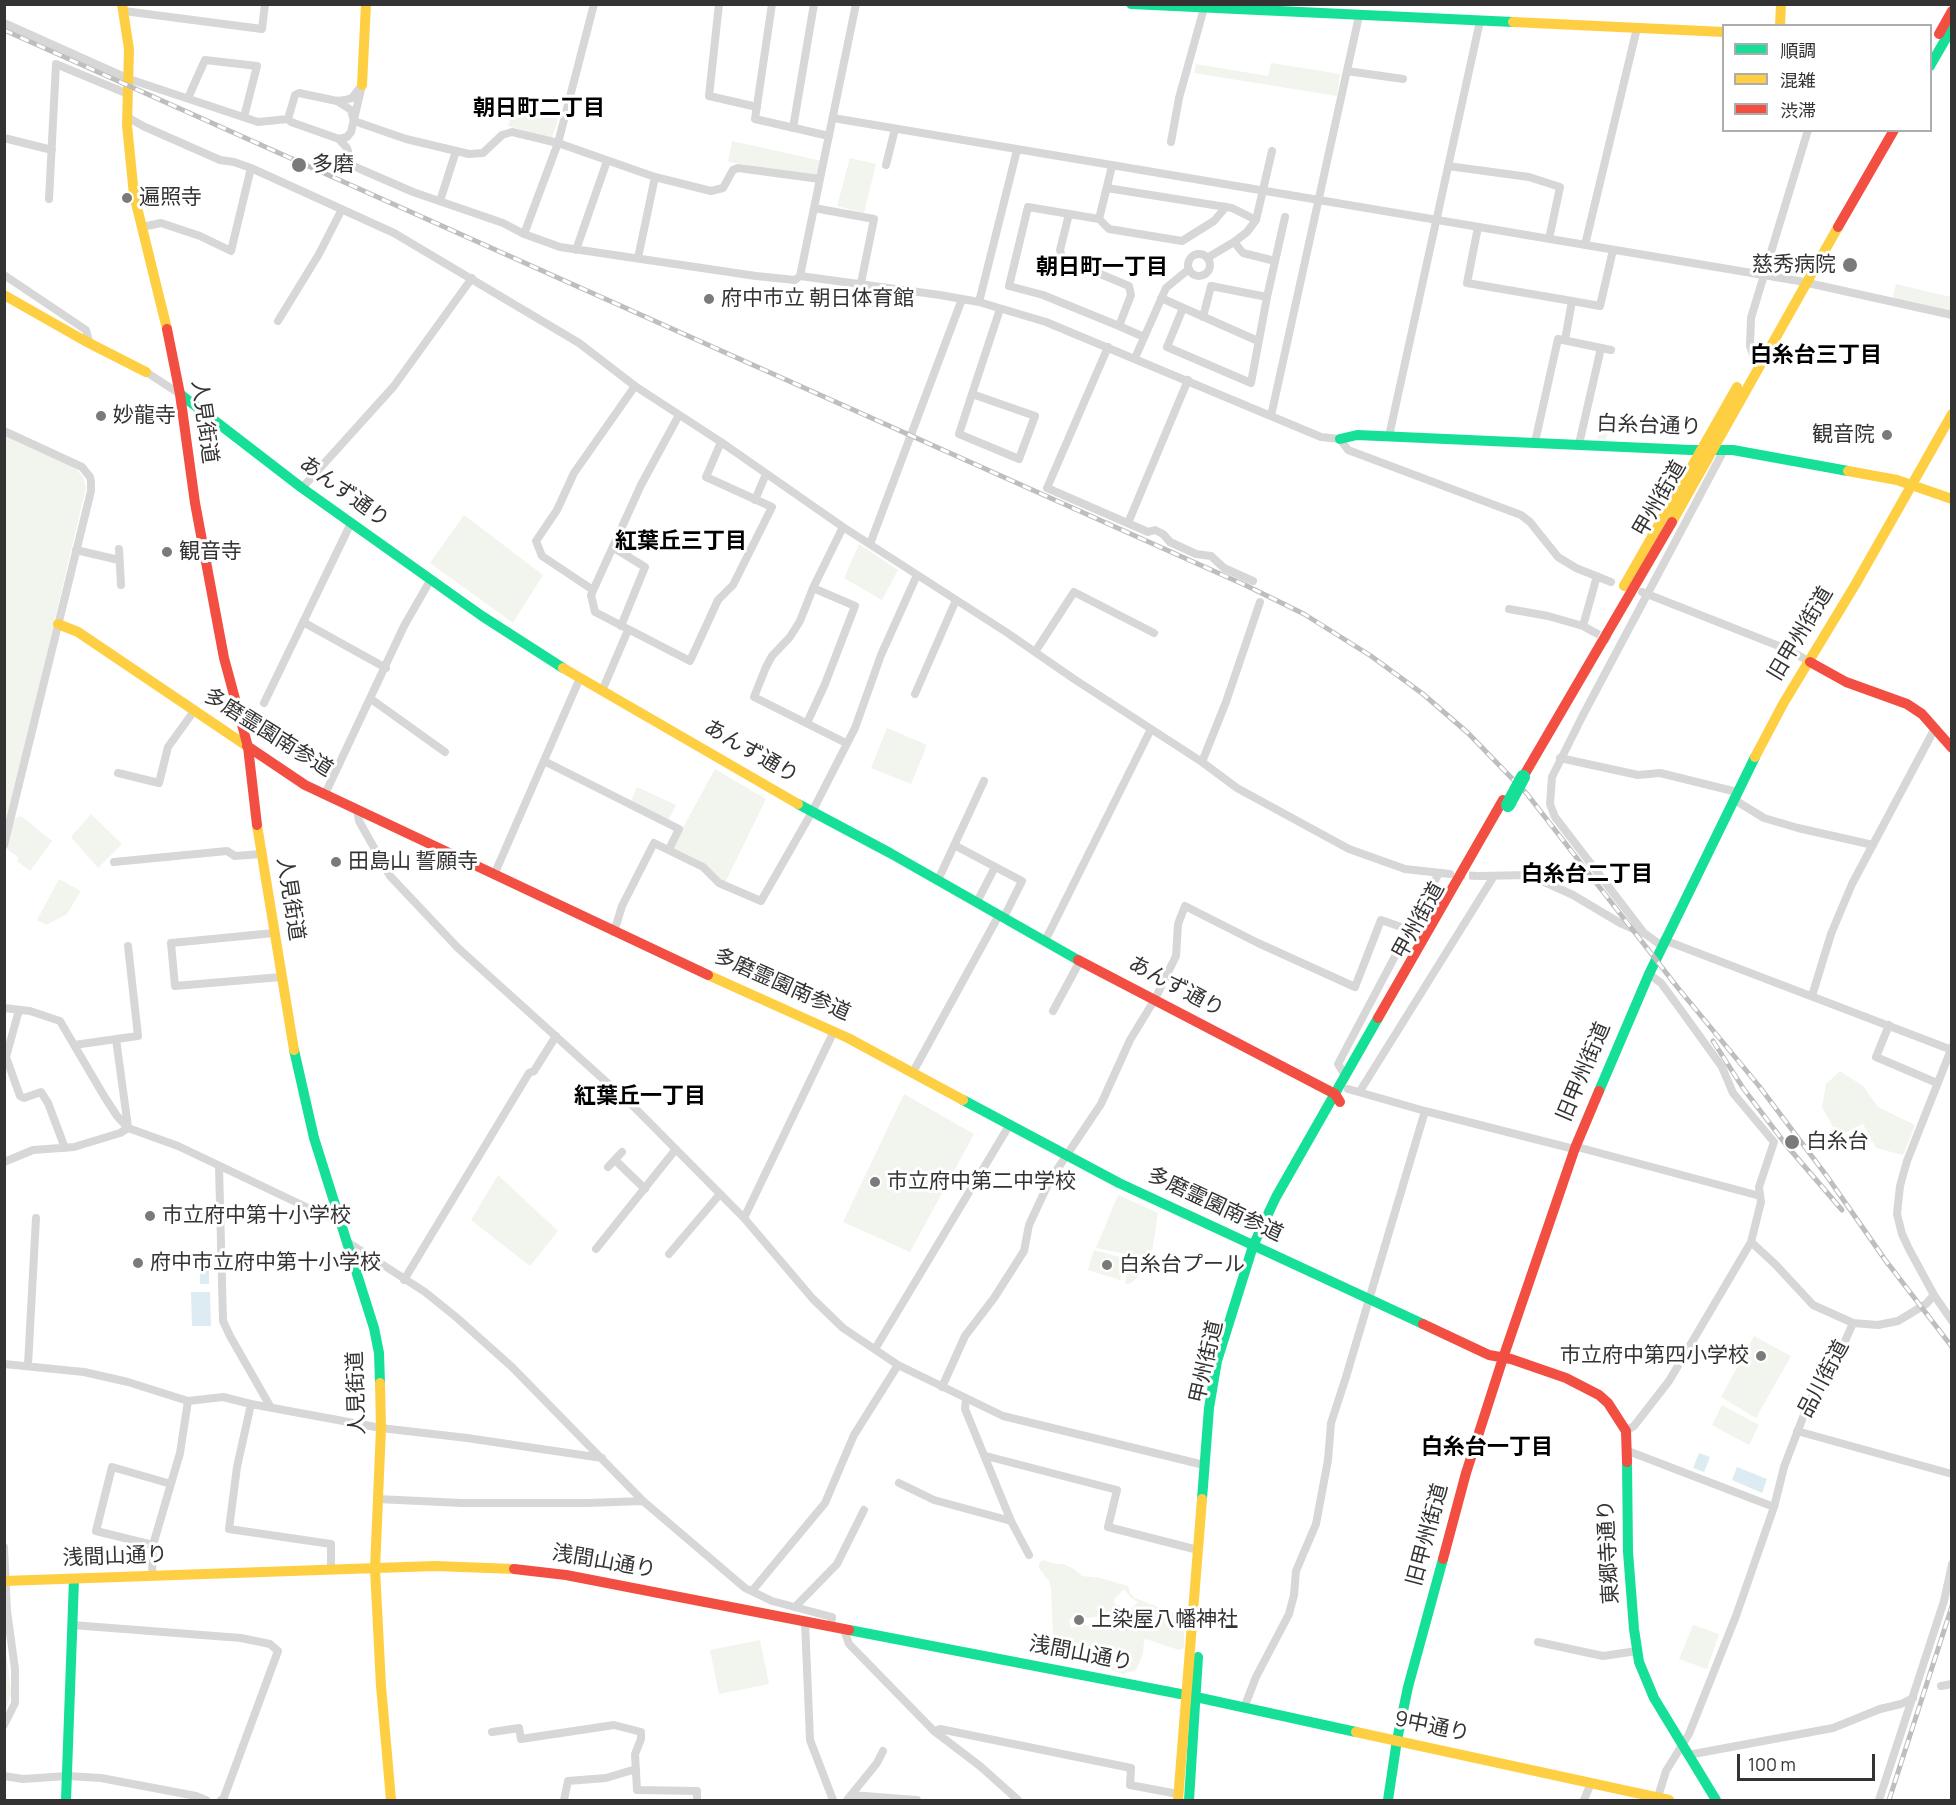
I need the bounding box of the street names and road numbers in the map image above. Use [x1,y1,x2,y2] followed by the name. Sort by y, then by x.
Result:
[186,379,222,465] street label: 人見街道
[1596,412,1702,440] street label: 白糸台通り
[294,451,394,533] street label: あんず通り
[1628,456,1692,542] street label: 甲州街道
[1763,583,1839,685] street label: 旧甲州街道
[199,683,337,783] street label: 多磨霊園南参道
[699,715,803,789] street label: あんず通り
[271,856,309,942] street label: 人見街道
[1388,878,1450,964] street label: 甲州街道
[710,944,854,1026] street label: 多磨霊園南参道
[1124,951,1228,1023] street label: あんず通り
[1552,1019,1616,1125] street label: 旧甲州街道
[1143,1163,1287,1247] street label: 多磨霊園南参道
[1185,1318,1229,1406] street label: 甲州街道
[1793,1336,1855,1422] street label: 品川街道
[343,1351,371,1435] street label: 人見街道
[1402,1481,1454,1589] street label: 旧甲州街道
[1594,1499,1624,1605] street label: 東郷寺通り
[550,1540,658,1584] street label: 浅間山通り
[62,1543,168,1571] street label: 浅間山通り
[1027,1632,1135,1676] street label: 浅間山通り
[1392,1707,1472,1747] street label: 9中通り

